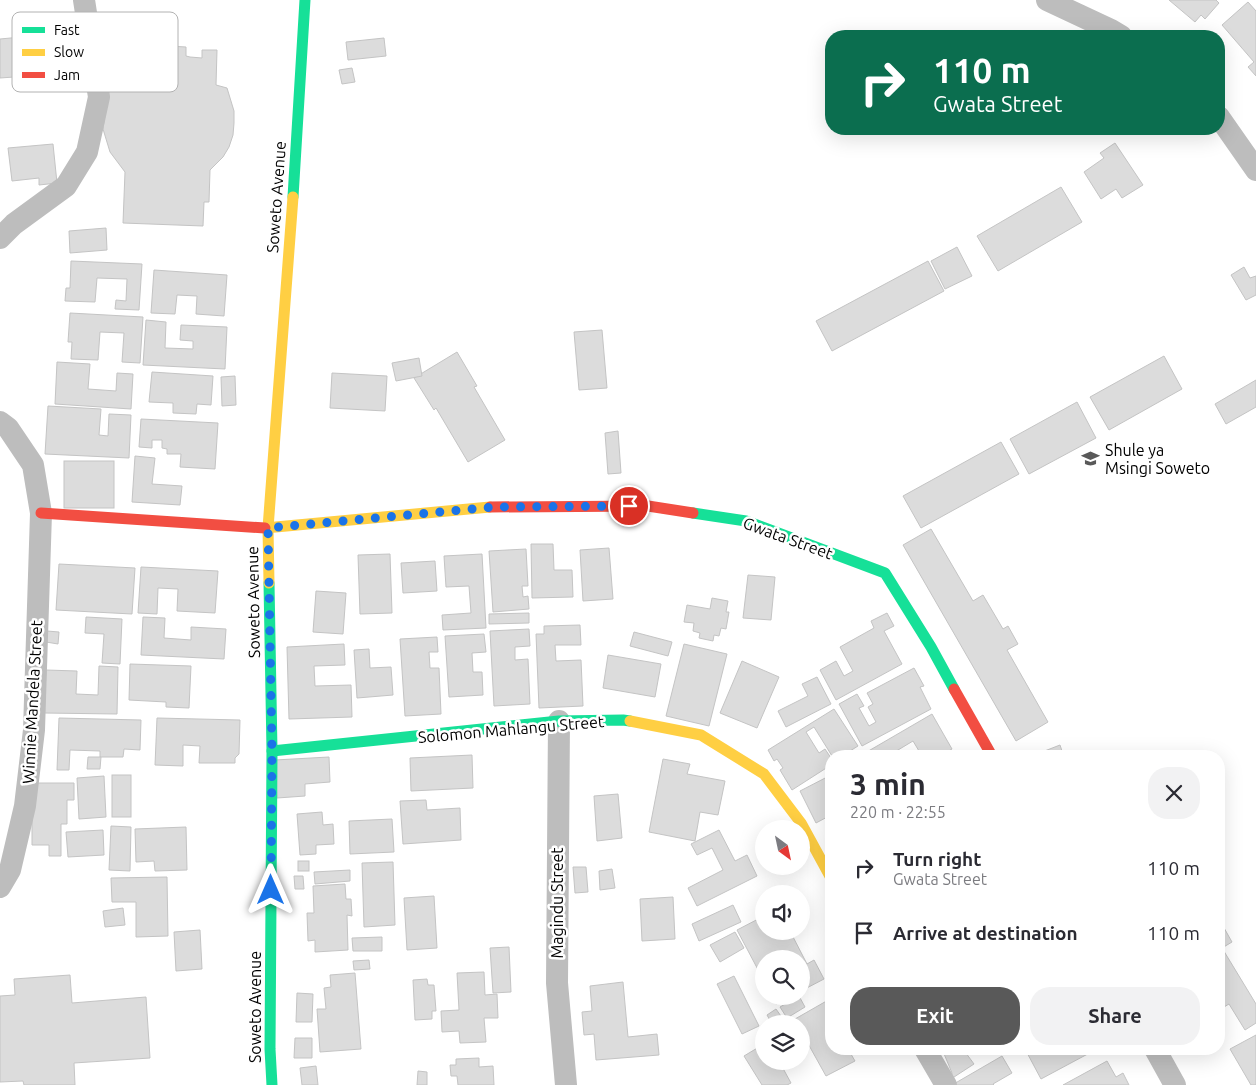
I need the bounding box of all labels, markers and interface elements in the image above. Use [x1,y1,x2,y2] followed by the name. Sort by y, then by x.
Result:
[12,12,178,92] legend
[54,22,80,38] text: Fast
[54,44,84,60] text: Slow
[850,50,915,115] icon: right
[933,50,1031,90] text: 110 m
[54,67,80,83] text: Jam
[933,91,1062,116] text: Gwata Street
[263,140,289,254] street label: Soweto Avenue
[1105,441,1210,477] place label: Shule ya Msingi Soweto
[1081,449,1101,469] school or university icon: Shule ya Msingi Soweto
[608,485,650,527] pin
[615,492,643,520] icon: arrive
[741,513,836,563] street label: Gwata Street
[243,546,263,658] street label: Soweto Avenue
[19,619,45,784] street label: Winnie Mandela Street
[417,712,606,746] street label: Solomon Mahlangu Street
[850,767,926,801] text: 3 min
[1148,767,1200,819] button: close
[850,803,946,821] text: 220 m · 22:55
[755,820,810,875] north arrow
[755,820,810,1070] map controls
[548,847,566,959] street label: Magindu Street
[893,848,981,870] text: Turn right
[850,854,878,882] icon: right
[1147,857,1200,879] text: 110 m
[244,863,296,915] position arrow
[893,870,987,888] text: Gwata Street
[755,885,810,940] button: sound
[850,919,878,947] icon: arrive
[893,922,1078,944] text: Arrive at destination
[1147,922,1200,944] text: 110 m
[755,950,810,1005] button: search
[246,951,264,1063] street label: Soweto Avenue
[850,987,1020,1045] button: Exit
[1030,987,1200,1045] button: Share
[755,1015,810,1070] button: layers

